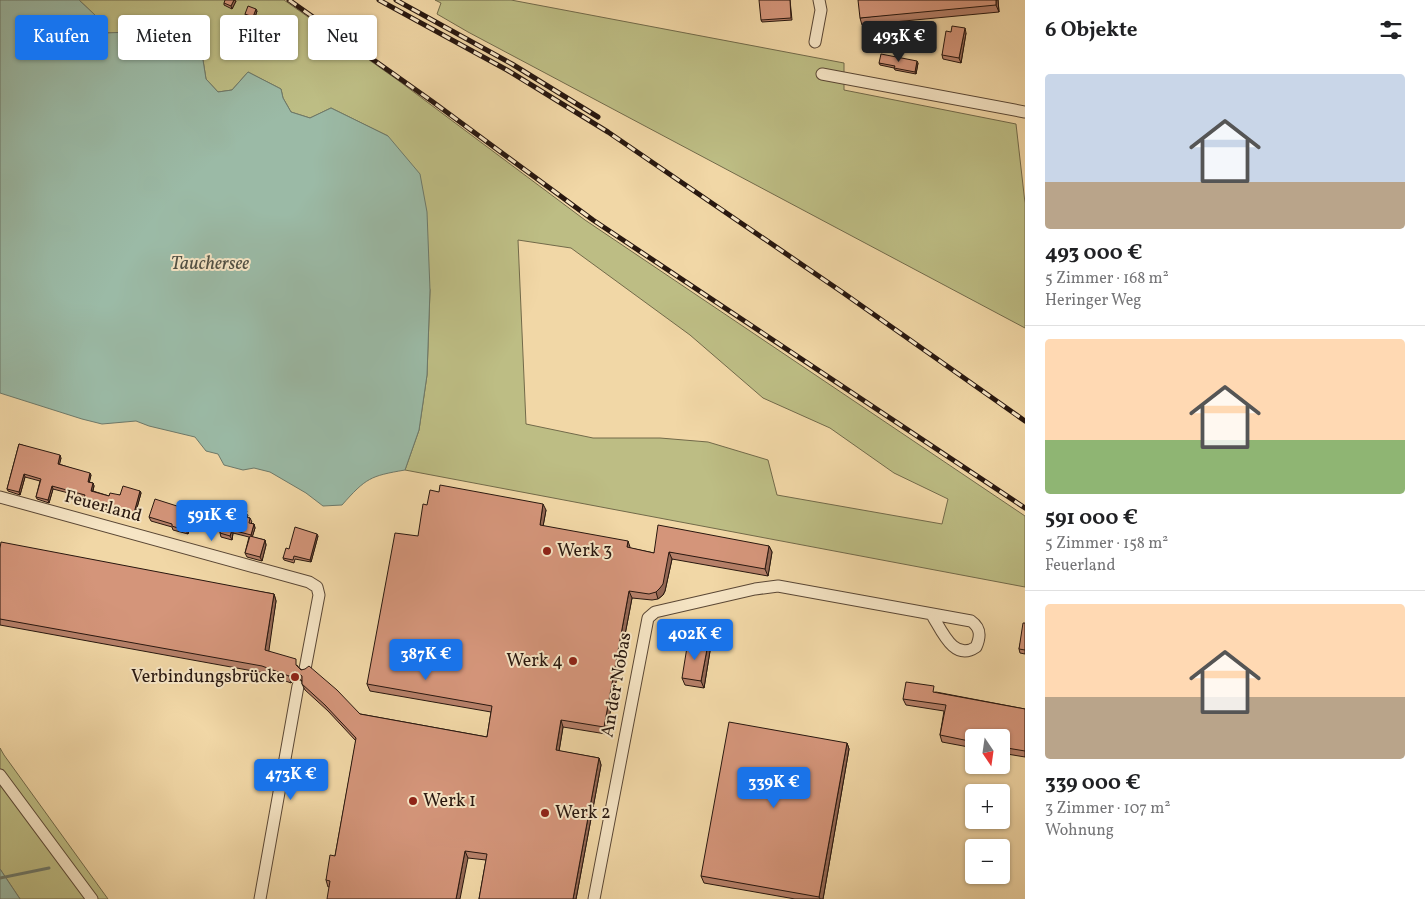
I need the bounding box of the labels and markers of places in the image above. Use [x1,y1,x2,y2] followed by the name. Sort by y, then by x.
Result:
[858,20,940,63] pin: 493K €
[171,500,253,542] pin: 591K €
[557,539,612,564] place label: Werk 3
[541,545,553,557] marker: Werk 3
[654,618,736,661] pin: 402K €
[385,638,467,681] pin: 387K €
[506,649,563,674] place label: Werk 4
[567,655,579,667] marker: Werk 4
[131,665,285,690] place label: Verbindungsbrücke
[289,671,301,683] marker: Verbindungsbrücke
[250,758,332,801] pin: 473K €
[733,766,815,809] pin: 339K €
[423,789,476,814] place label: Werk 1
[407,795,419,807] marker: Werk 1
[555,801,611,826] place label: Werk 2
[539,807,551,819] marker: Werk 2

